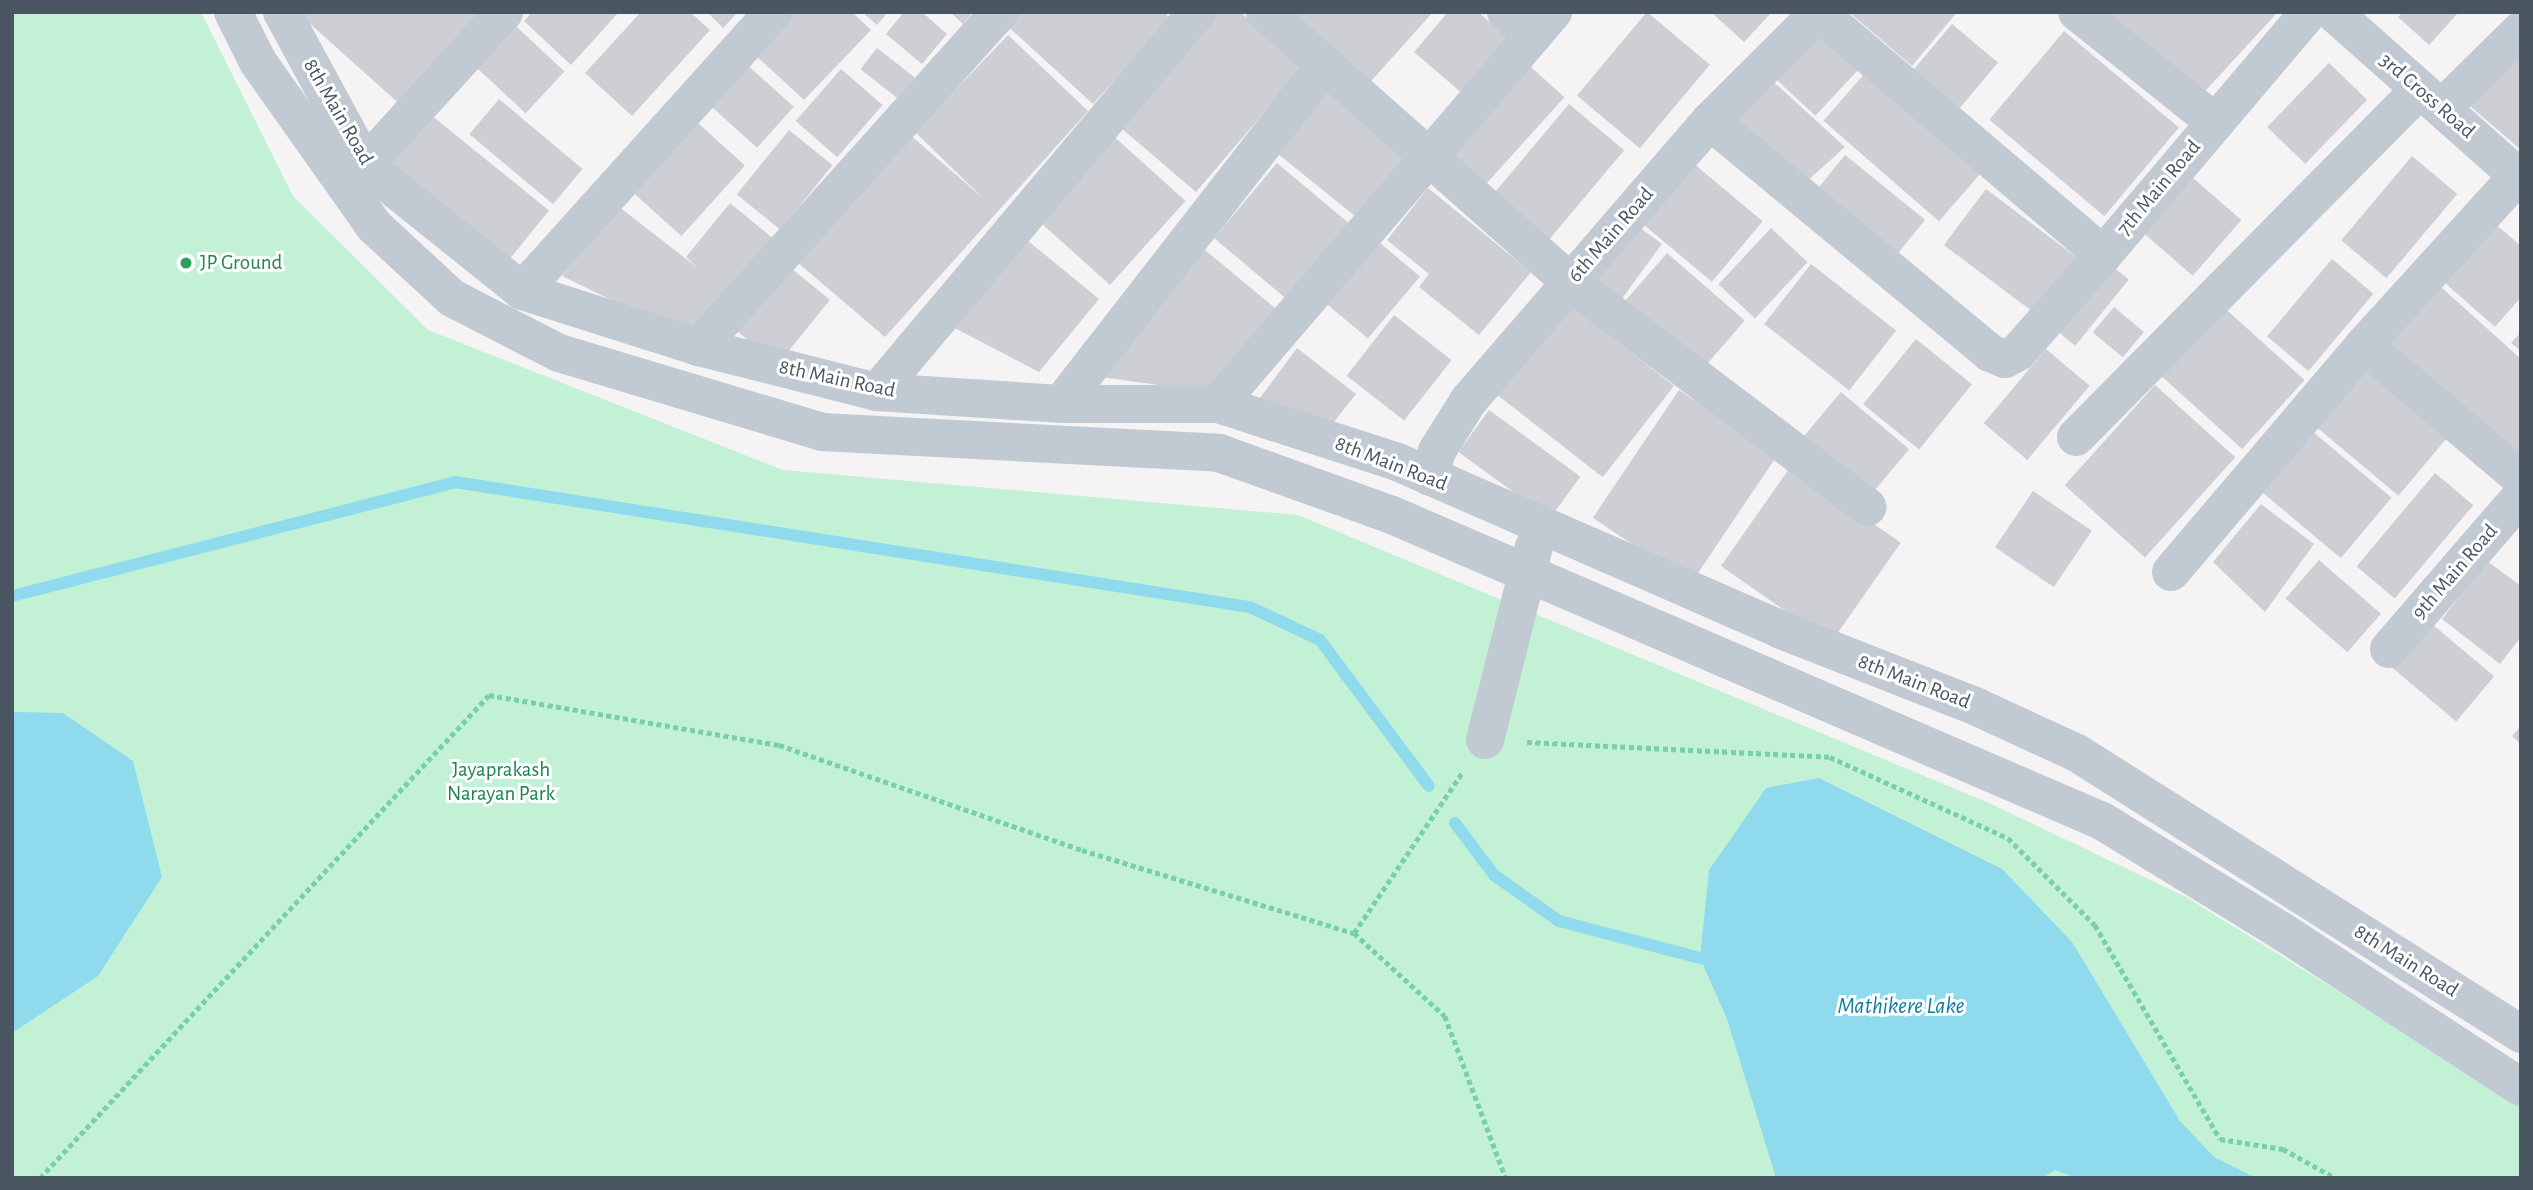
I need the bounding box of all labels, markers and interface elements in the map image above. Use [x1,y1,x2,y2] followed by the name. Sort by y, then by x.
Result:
[2374,48,2480,144] street label: 3rd Cross Road
[298,54,378,170] street label: 8th Main Road
[2112,135,2206,241] street label: 7th Main Road
[1563,182,1659,288] street label: 6th Main Road
[200,250,282,276] place label: JP Ground
[178,255,194,271] marker: JP Ground
[777,354,897,404] street label: 8th Main Road
[1331,431,1451,497] street label: 8th Main Road
[2407,519,2503,625] street label: 9th Main Road
[1854,649,1974,715] street label: 8th Main Road
[447,757,555,807] park label: Jayaprakash Narayan Park
[2349,919,2463,1003] street label: 8th Main Road
[1837,993,1965,1021] water label: Mathikere Lake

